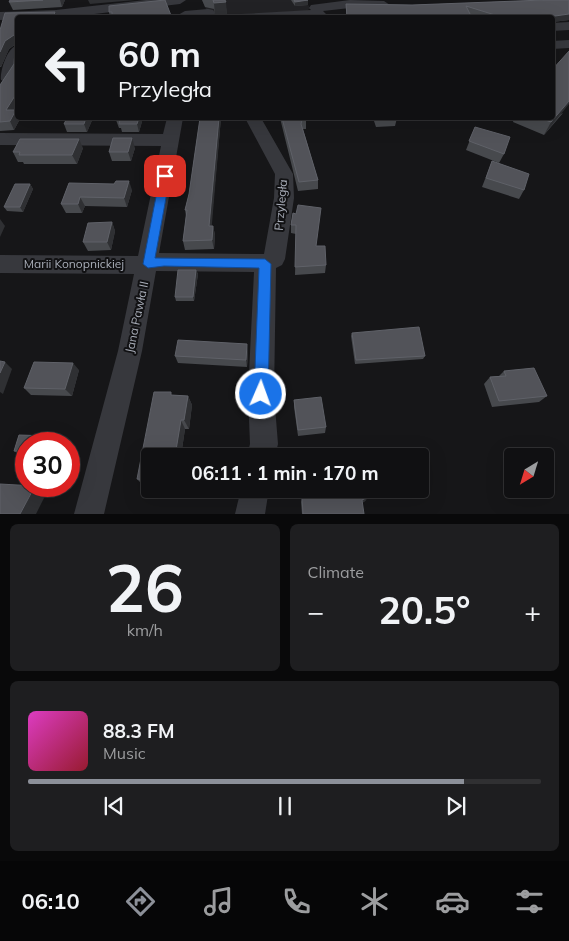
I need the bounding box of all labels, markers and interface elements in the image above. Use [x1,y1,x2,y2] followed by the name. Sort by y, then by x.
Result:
[118,32,201,76] text: 60 m
[35,35,100,100] icon: left
[118,75,212,103] text: Przyległa
[144,155,186,197] pin
[151,162,179,190] icon: arrive
[271,179,290,231] street label: Przyległa
[24,256,124,271] street label: Marii Konopnickiej
[122,280,151,354] street label: Jana Pawła II
[234,367,286,419] position arrow
[15,432,80,497] speed limit sign: 30
[504,448,554,498] north arrow
[504,448,554,498] map controls
[191,461,379,485] text: 06:11 · 1 min · 170 m
[106,547,184,628] text: 26
[308,562,364,582] text: Climate
[378,586,470,634] text: 20.5°
[308,594,324,629] text: −
[524,594,541,629] text: +
[127,620,163,640] text: km/h
[103,719,175,743] text: 88.3 FM
[103,743,146,763] text: Music
[100,792,128,820] icon: previous
[271,792,299,820] icon: pause
[442,792,470,820] icon: next
[123,884,158,919] icon: directions
[201,884,236,919] icon: music
[279,884,314,919] icon: phone
[357,884,392,919] icon: climate
[435,884,470,919] icon: car
[512,884,547,919] icon: filters
[21,887,80,915] text: 06:10

